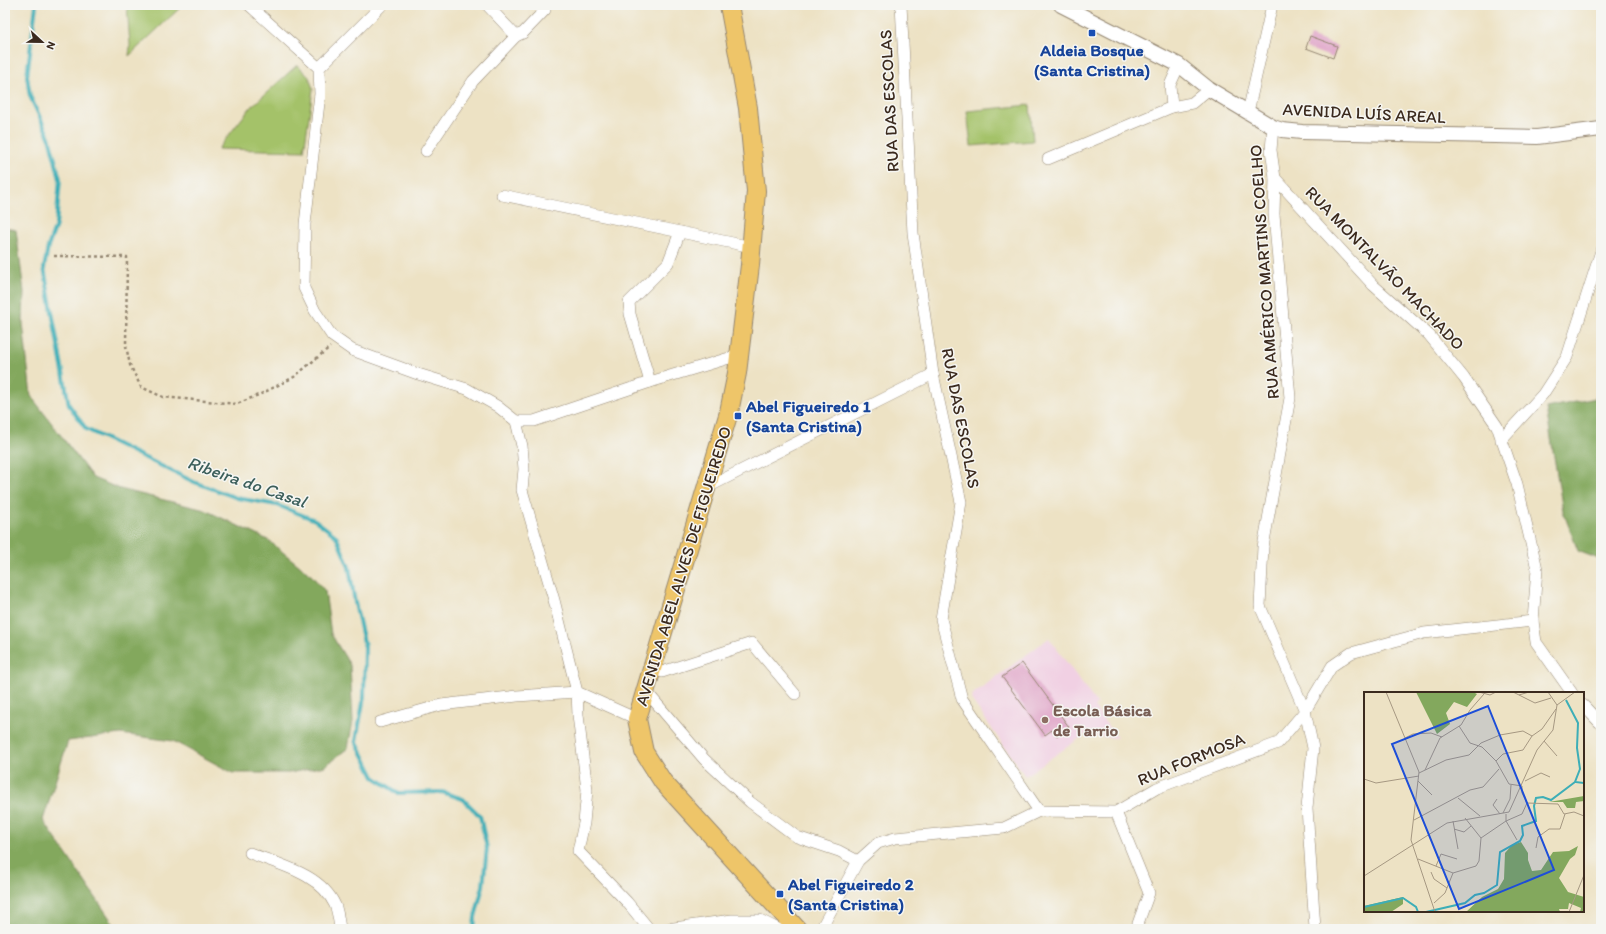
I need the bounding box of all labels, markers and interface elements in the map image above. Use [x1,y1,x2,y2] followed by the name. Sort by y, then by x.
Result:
[22,22,62,62] north arrow
[1087,28,1097,38] marker: Aldeia Bosque (Santa Cristina)
[875,29,903,173] street label: RUA DAS ESCOLAS
[43,40,58,51] text: N
[1034,40,1150,81] place label: Aldeia Bosque (Santa Cristina)
[1282,99,1446,127] street label: AVENIDA LUÍS AREAL
[1245,144,1283,400] street label: RUA AMÉRICO MARTINS COELHO
[1301,182,1469,354] street label: RUA MONTALVÃO MACHADO
[938,346,984,490] street label: RUA DAS ESCOLAS
[745,396,871,437] place label: Abel Figueiredo 1 (Santa Cristina)
[733,411,743,421] marker: Abel Figueiredo 1 (Santa Cristina)
[631,424,735,708] street label: AVENIDA ABEL ALVES DE FIGUEIREDO
[185,451,311,513] water label: Ribeira do Casal
[1364,692,1584,912] inset map
[1053,700,1152,740] place label: Escola Básica de Tarrio
[1040,715,1050,725] marker: Escola Básica de Tarrio
[1134,728,1248,790] street label: RUA FORMOSA
[787,874,914,915] place label: Abel Figueiredo 2 (Santa Cristina)
[775,889,785,899] marker: Abel Figueiredo 2 (Santa Cristina)

